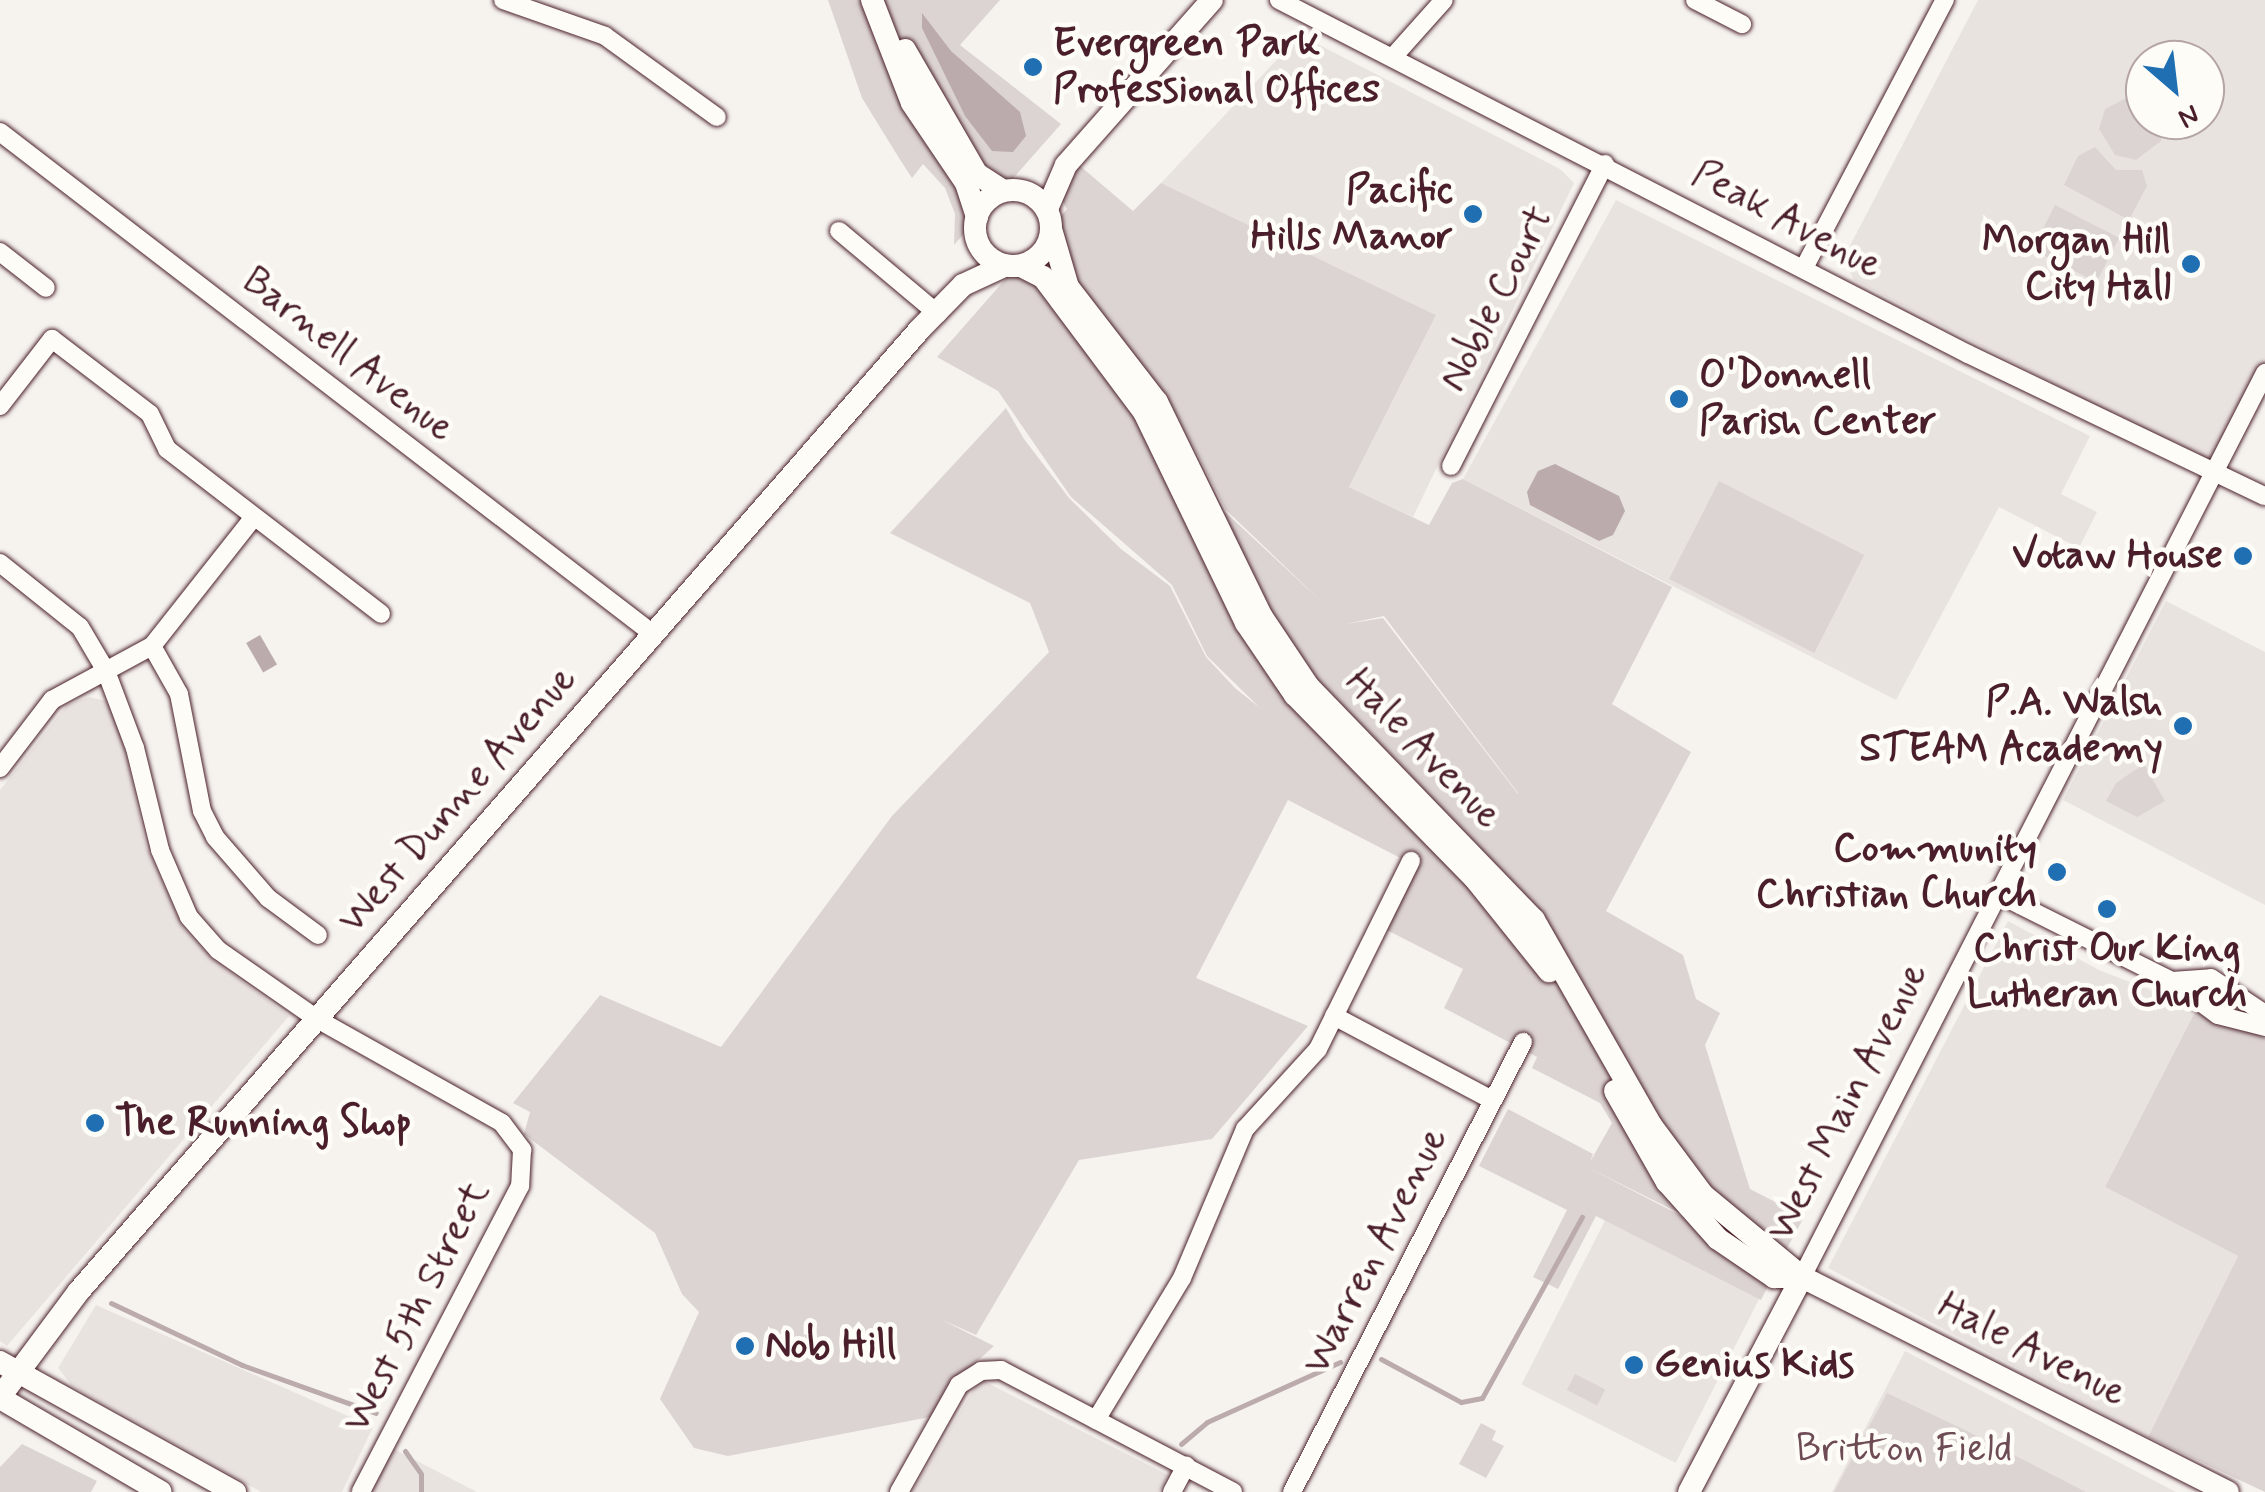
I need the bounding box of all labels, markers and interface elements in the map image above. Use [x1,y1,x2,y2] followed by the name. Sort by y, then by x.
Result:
[1053,20,1382,114] place label: Evergreen Park Professional Offices
[2125,40,2225,140] north arrow
[1022,56,1044,78] marker: Evergreen Park Professional Offices
[2171,94,2205,136] text: N
[1679,148,1895,292] street label: Peak Avenue
[1260,167,1453,261] place label: Pacific Hills Manor
[1430,199,1564,399] street label: Noble Court
[1462,203,1484,225] marker: Pacific Hills Manor
[1979,217,2171,311] place label: Morgan Hill City Hall
[2180,253,2202,275] marker: Morgan Hill City Hall
[228,254,468,456] street label: Barnell Avenue
[1699,352,1936,446] place label: O'Donnell Parish Center
[1668,388,1690,410] marker: O'Donnell Parish Center
[2014,532,2223,580] place label: Votaw House
[2232,545,2254,567] marker: Votaw House
[326,654,590,946] street label: West Dunne Avenue
[1332,656,1514,842] street label: Hale Avenue
[1860,679,2163,773] place label: P.A. Walsh STEAM Academy
[2172,715,2194,737] marker: P.A. Walsh STEAM Academy
[1747,825,2037,919] place label: Community Christian Church
[2046,861,2068,883] marker: Community Christian Church
[2096,898,2118,920] marker: Christ Our King Lutheran Church
[1962,925,2252,1019] place label: Christ Our King Lutheran Church
[1755,950,1941,1254] street label: West Main Avenue
[115,1099,414,1147] place label: The Running Shop
[84,1112,106,1134] marker: The Running Shop
[1294,1121,1458,1381] street label: Warren Avenue
[333,1173,501,1441] street label: West 5th Street
[1927,1281,2137,1419] street label: Hale Avenue
[765,1322,894,1370] place label: Nob Hill
[734,1335,756,1357] marker: Nob Hill
[1654,1341,1854,1389] place label: Genius Kids
[1623,1354,1645,1376] marker: Genius Kids
[1795,1425,2013,1473] park label: Britton Field

